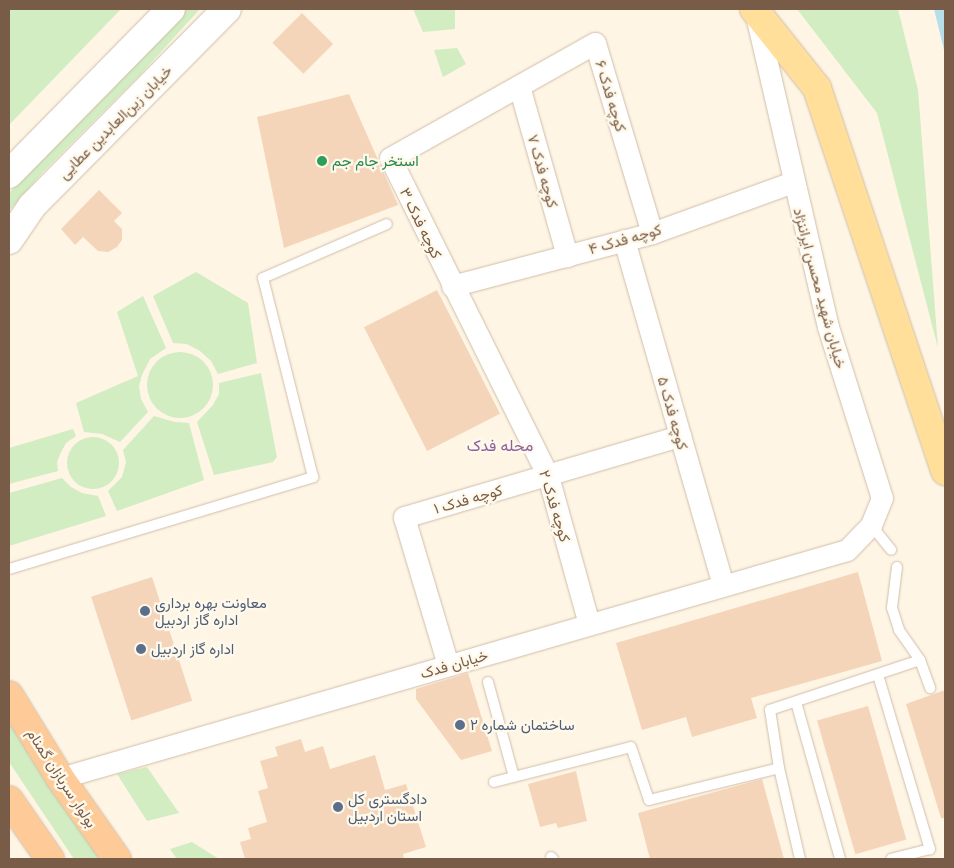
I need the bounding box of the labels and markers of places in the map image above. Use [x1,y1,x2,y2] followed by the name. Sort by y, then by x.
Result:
[332,152,419,170] place label: استخر جام جم
[316,155,328,167] marker: استخر جام جم
[155,593,267,628] place label: معاونت بهره برداری اداره گاز اردبیل
[139,605,151,617] marker: معاونت بهره برداری اداره گاز اردبیل
[151,640,234,658] place label: اداره گاز اردبیل
[135,643,147,655] marker: اداره گاز اردبیل
[470,716,575,734] place label: ساختمان شماره ۲
[454,719,466,731] marker: ساختمان شماره ۲
[348,789,427,824] place label: دادگستری کل استان اردبیل
[332,801,344,813] marker: دادگستری کل استان اردبیل

